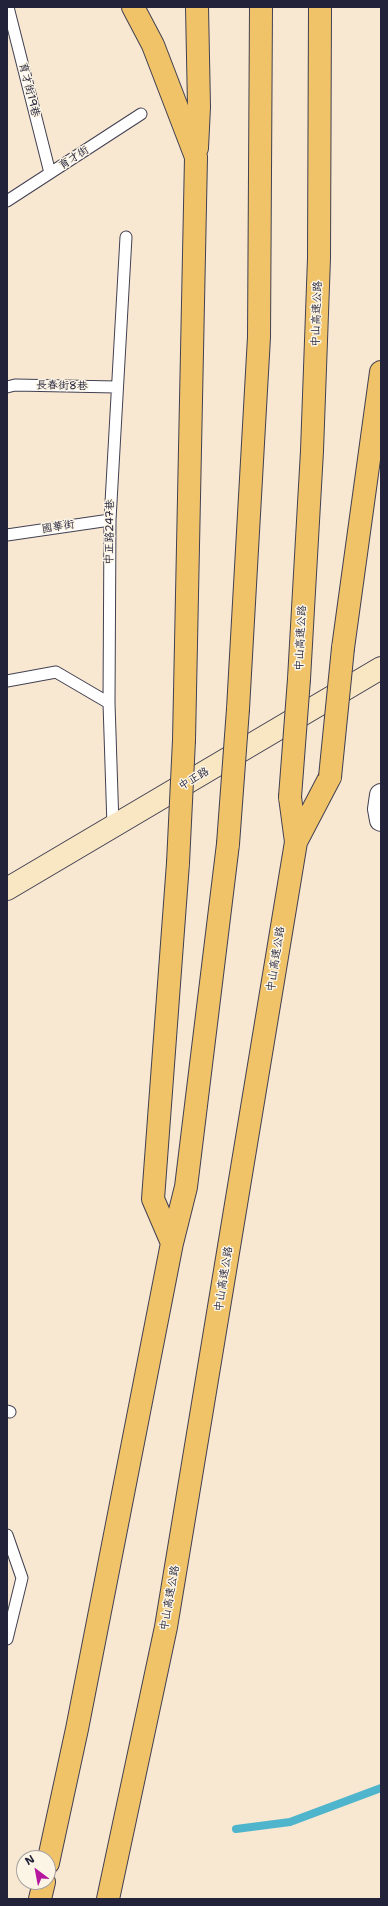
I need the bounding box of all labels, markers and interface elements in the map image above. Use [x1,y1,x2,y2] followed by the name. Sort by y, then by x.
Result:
[16,61,42,119] street label: 育才街19巷
[57,143,91,173] street label: 育才街
[309,281,325,347] street label: 中山高速公路
[36,379,88,393] street label: 長春街8巷
[103,499,117,565] street label: 中正路247巷
[41,518,75,536] street label: 國華街
[293,605,309,671] street label: 中山高速公路
[176,765,212,793] street label: 中正路
[264,925,288,993] street label: 中山高速公路
[212,1245,236,1313] street label: 中山高速公路
[158,1564,182,1632] street label: 中山高速公路
[16,1850,56,1890] north arrow
[22,1852,38,1869] text: N

